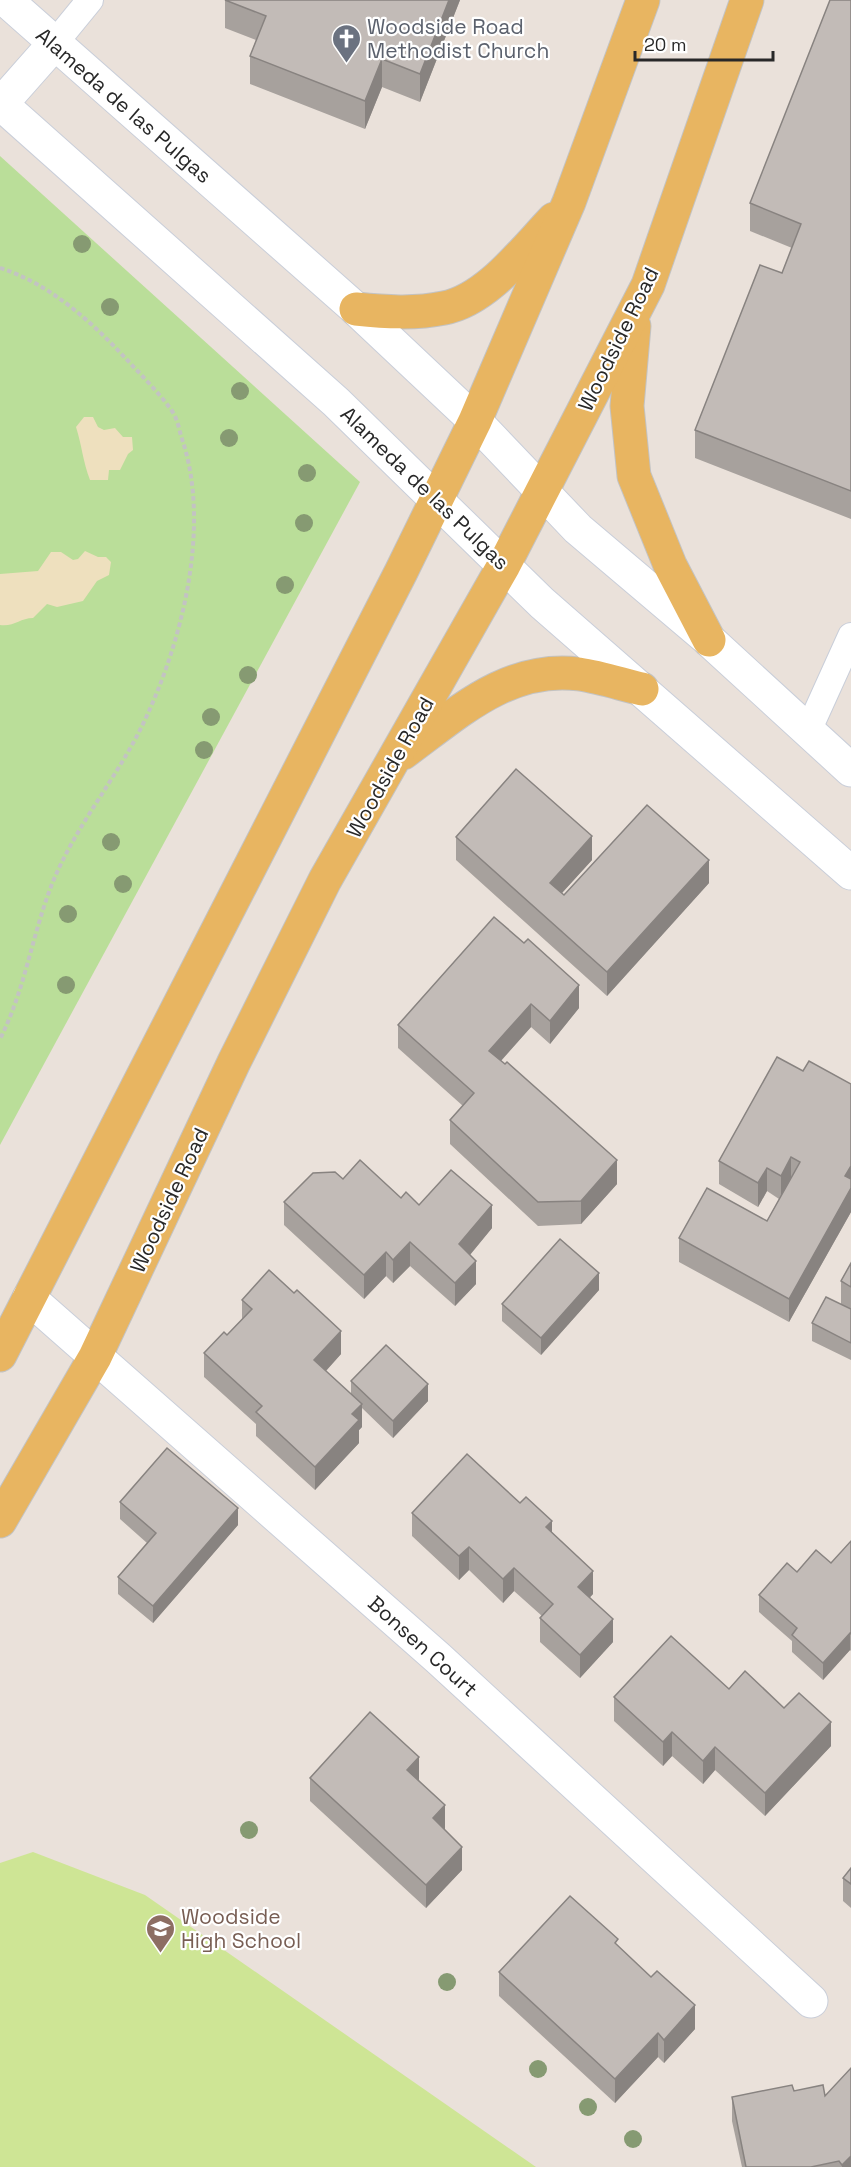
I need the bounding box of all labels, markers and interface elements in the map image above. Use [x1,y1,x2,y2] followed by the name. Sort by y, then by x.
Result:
[367,13,549,64] place label: Woodside Road Methodist Church
[31,21,217,189] street label: Alameda de las Pulgas
[330,22,362,64] church icon: Woodside Road Methodist Church
[635,24,773,62] scale bar
[644,33,687,56] text: 20 m
[572,263,664,415] street label: Woodside Road
[335,400,515,576] street label: Alameda de las Pulgas
[340,692,440,842] street label: Woodside Road
[124,1123,214,1277] street label: Woodside Road
[363,1590,483,1702] street label: Bonsen Court
[181,1903,301,1954] place label: Woodside High School
[144,1912,176,1954] school or university icon: Woodside High School

